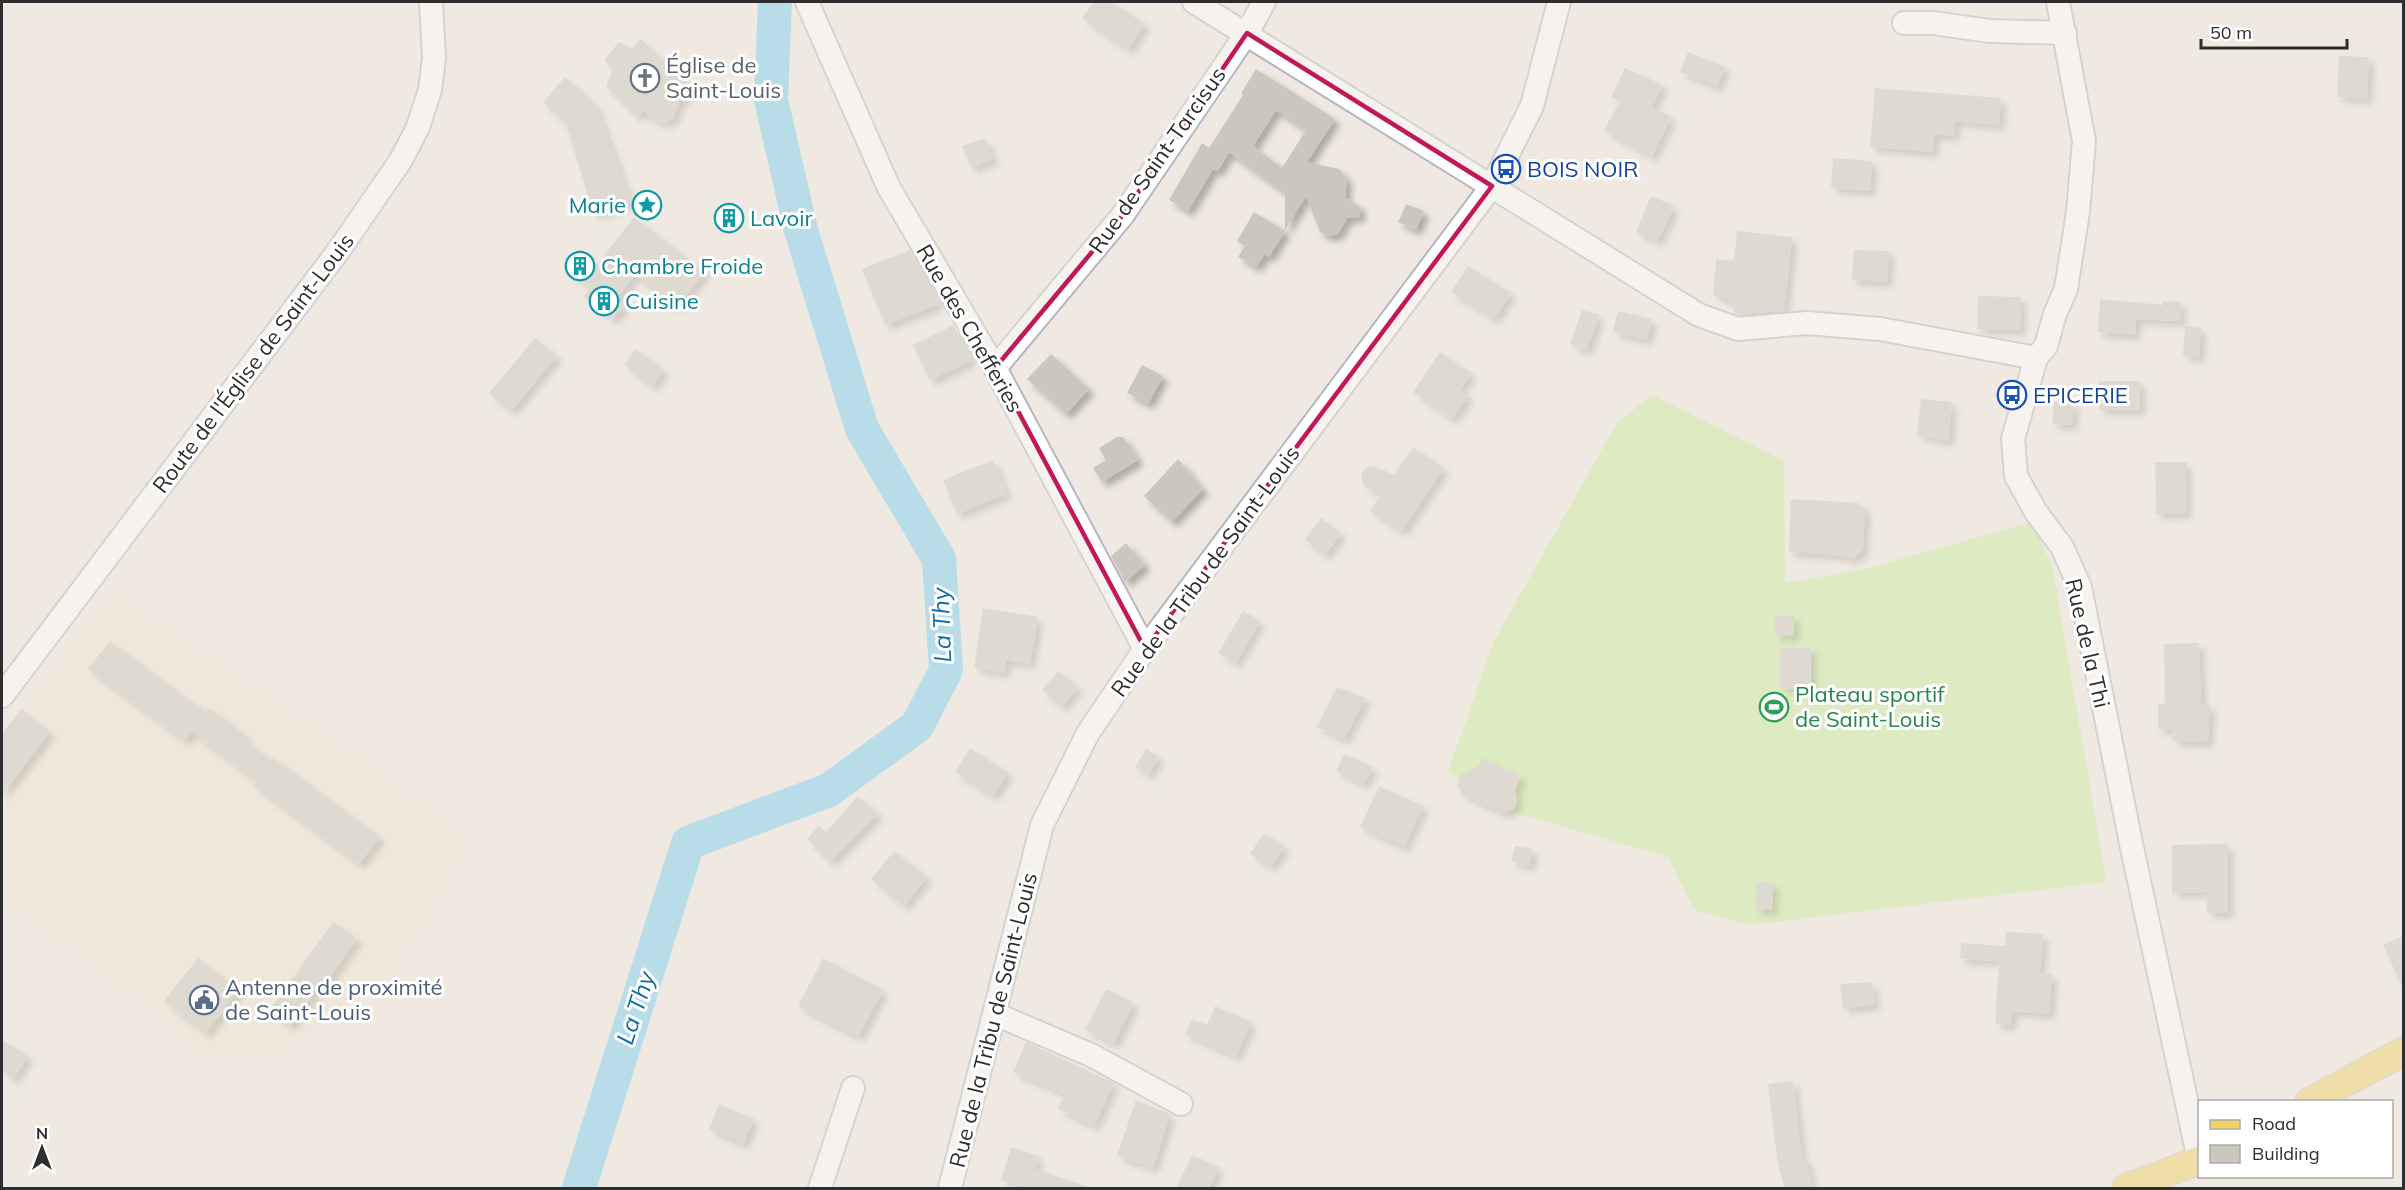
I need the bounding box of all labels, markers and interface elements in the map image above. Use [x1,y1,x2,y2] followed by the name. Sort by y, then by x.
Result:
[2201,12,2346,50] scale bar
[2210,21,2252,44] text: 50 m
[666,51,781,104] place label: Église de Saint-Louis
[629,62,661,94] church icon: Église de Saint-Louis
[1082,62,1232,258] street label: Rue de Saint-Tarcisus
[1490,153,1522,185] bus stop icon: BOIS NOIR
[1527,155,1638,183] place label: BOIS NOIR
[631,189,663,221] place icon: Marie
[569,191,626,219] place label: Marie
[713,202,745,234] building icon: Lavoir
[750,204,812,232] place label: Lavoir
[146,228,360,498] street label: Route de l'Église de Saint-Louis
[910,239,1030,417] street label: Rue des Chefferies
[564,250,596,282] building icon: Chambre Froide
[601,252,763,280] place label: Chambre Froide
[588,285,620,317] building icon: Cuisine
[625,287,699,315] place label: Cuisine
[1996,379,2028,411] bus stop icon: EPICERIE
[2033,381,2128,409] place label: EPICERIE
[1105,440,1305,702] street label: Rue de la Tribu de Saint-Louis
[2059,575,2117,711] street label: Rue de la Thi
[925,586,957,663] water label: La Thy
[1795,680,1945,733] place label: Plateau sportif de Saint-Louis
[1758,691,1790,723] sports icon: Plateau sportif de Saint-Louis
[943,869,1043,1171] street label: Rue de la Tribu de Saint-Louis
[609,966,661,1048] water label: La Thy
[225,973,443,1026] place label: Antenne de proximité de Saint-Louis
[188,984,220,1016] public building icon: Antenne de proximité de Saint-Louis
[2198,1100,2393,1178] legend
[2252,1112,2296,1135] text: Road
[12,1118,72,1178] north arrow
[36,1123,48,1143] text: N
[2252,1142,2320,1165] text: Building

